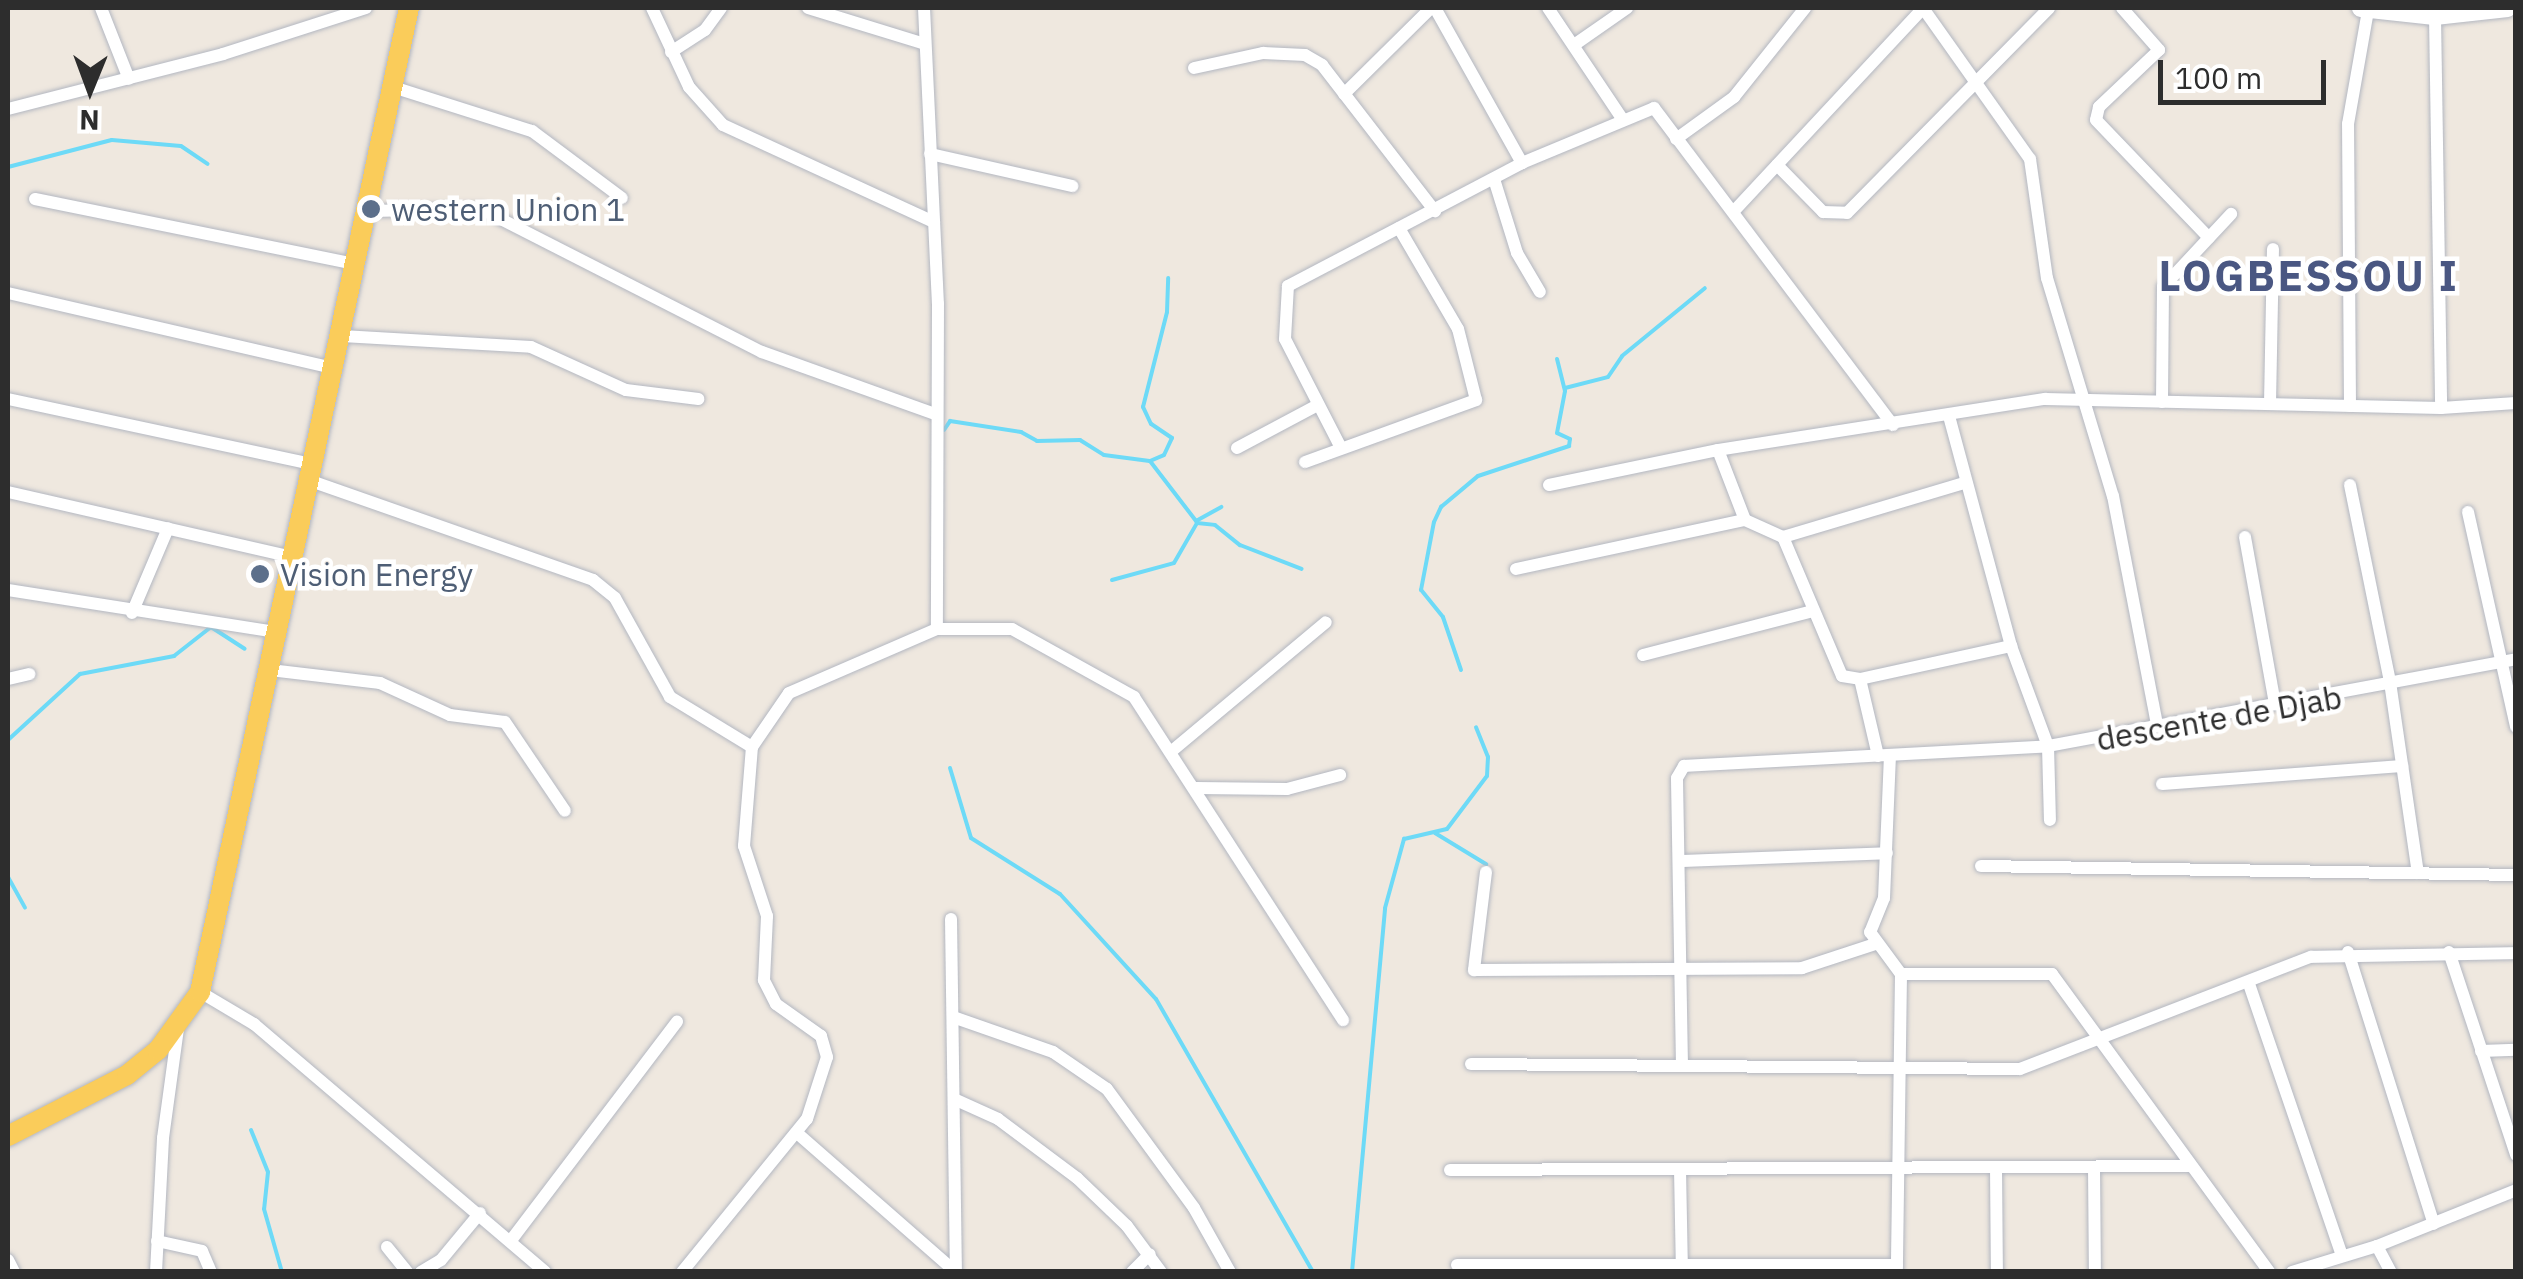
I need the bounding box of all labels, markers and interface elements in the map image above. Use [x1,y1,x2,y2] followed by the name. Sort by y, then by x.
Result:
[40,40,140,140] north arrow
[2163,40,2330,102] scale bar
[2175,58,2262,97] text: 100 m
[79,102,100,139] text: N
[391,190,625,228] place label: western Union 1
[360,198,382,220] marker: western Union 1
[2159,251,2459,301] district label: LOGBESSOU I
[280,555,473,593] place label: Vision Energy
[249,563,271,585] marker: Vision Energy
[2093,678,2345,758] street label: descente de Djab

